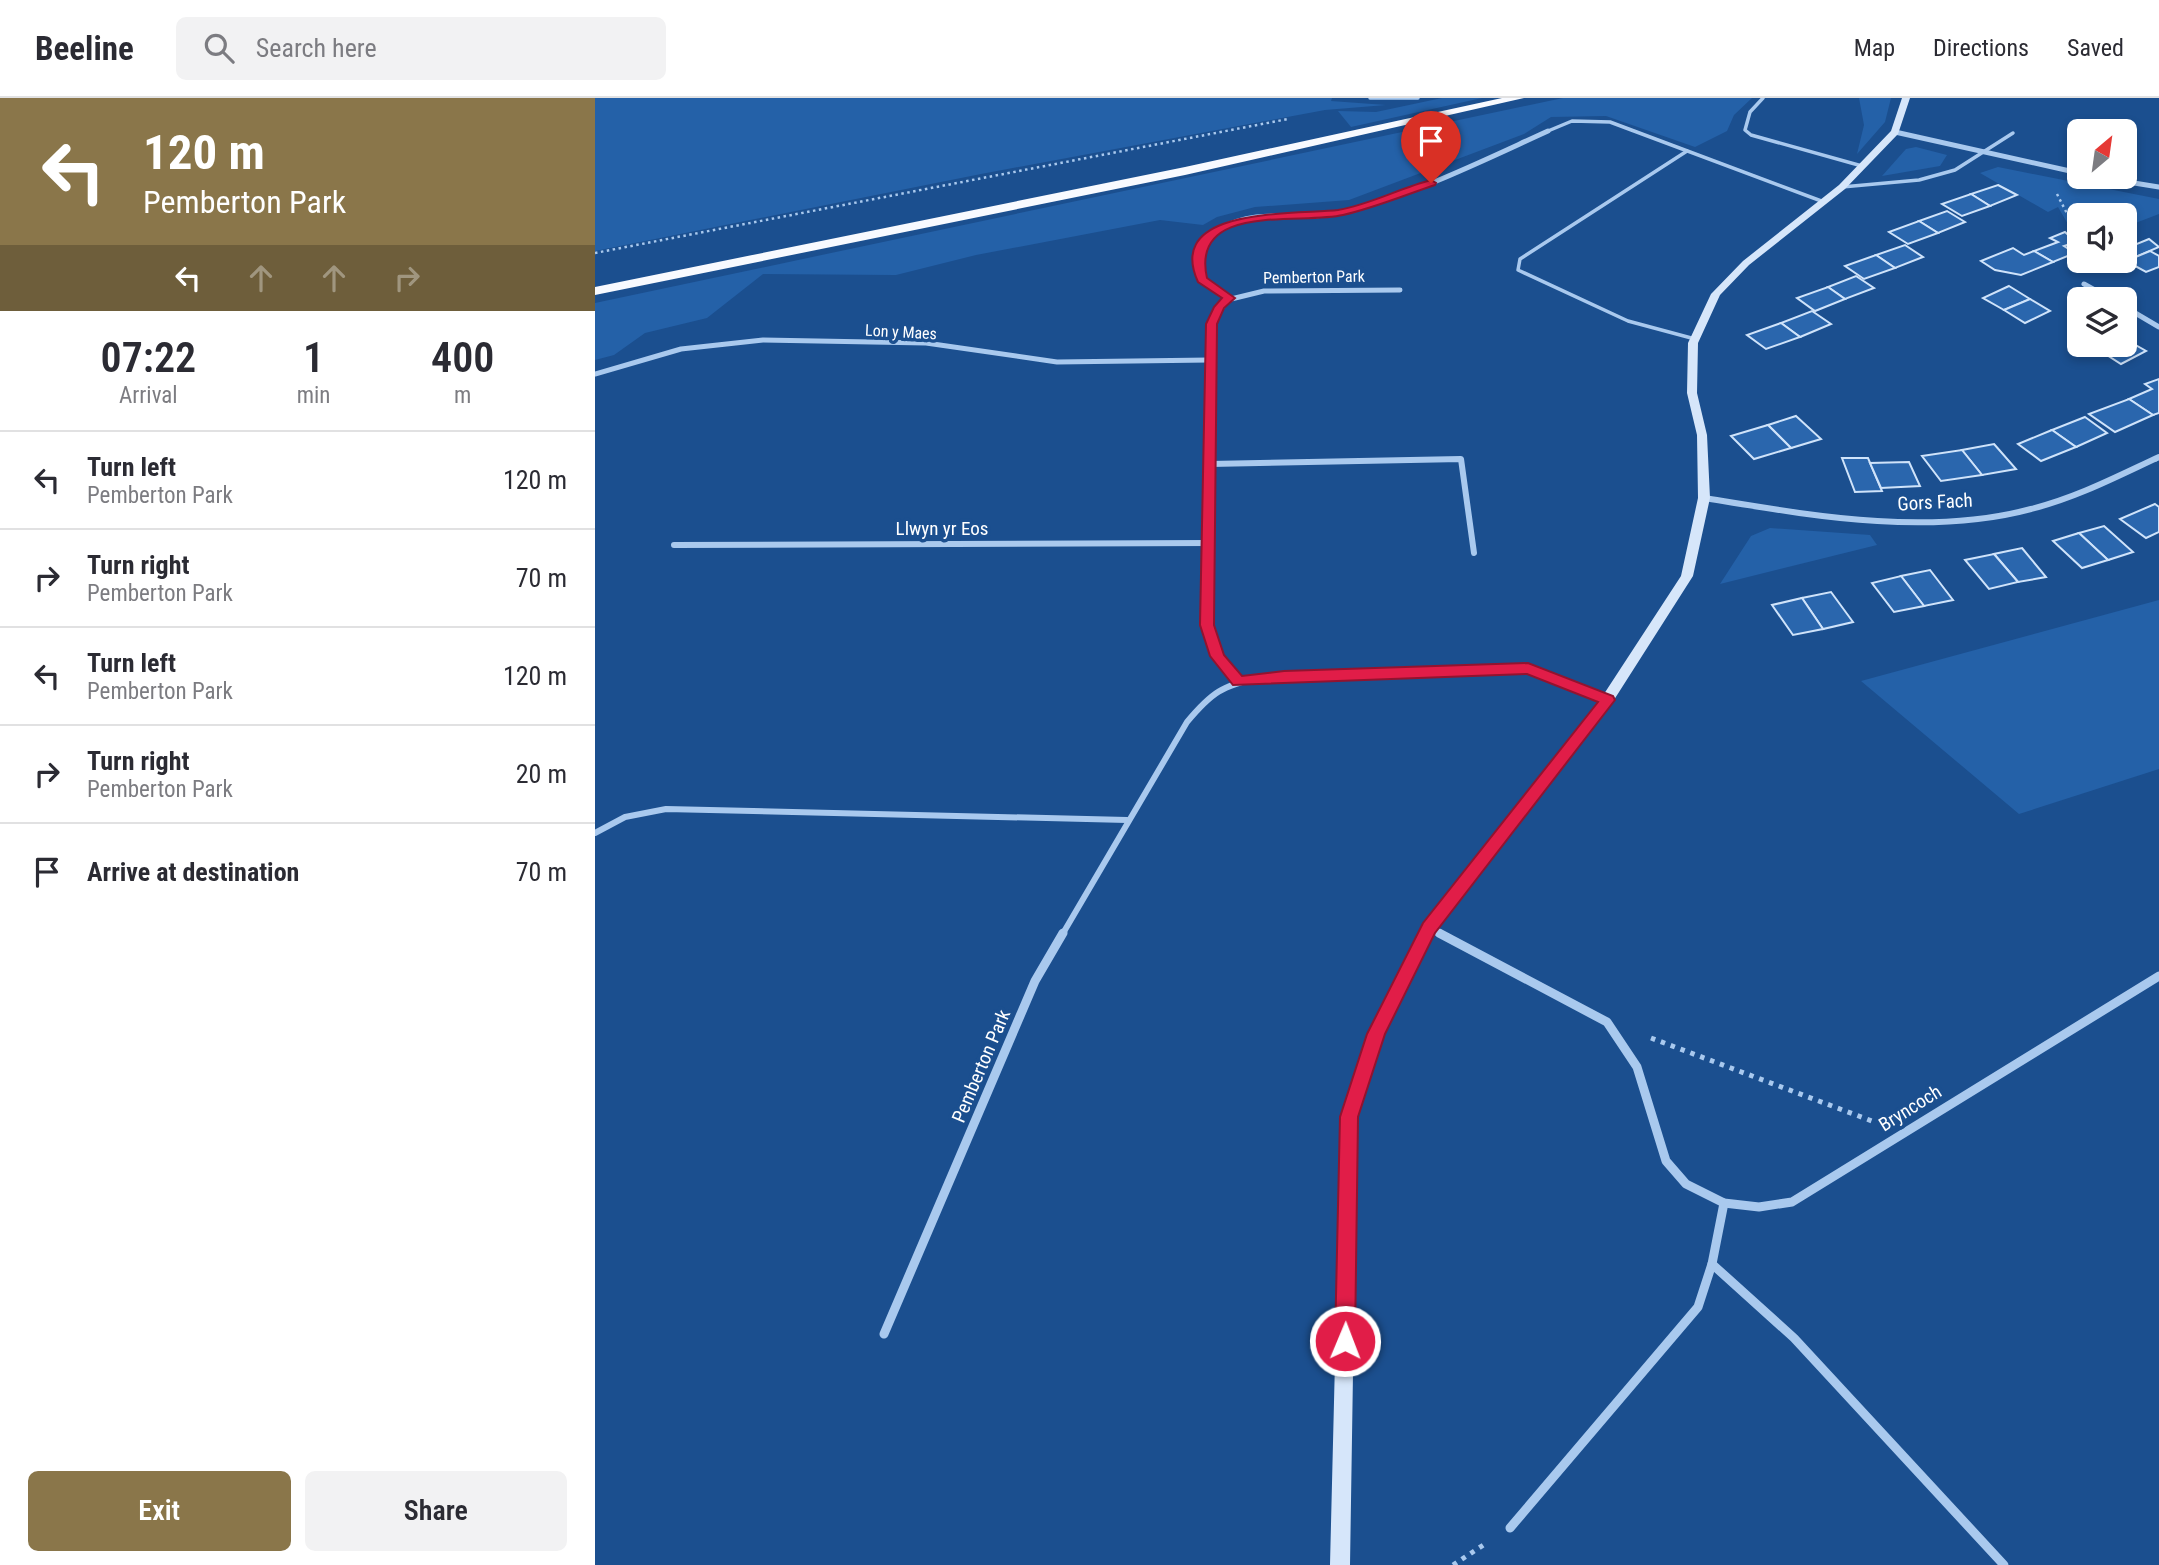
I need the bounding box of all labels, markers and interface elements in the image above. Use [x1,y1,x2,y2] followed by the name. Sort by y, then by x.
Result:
[176,17,666,80] search box
[35,29,134,68] text: Beeline
[200,29,238,67] icon: search
[256,33,377,63] text: Search here
[1854,34,1895,62] text: Map
[1933,34,2029,62] text: Directions
[2067,34,2124,62] text: Saved
[1401,111,1461,183] pin
[2067,119,2137,189] north arrow
[2067,119,2137,357] map controls
[1412,122,1450,160] icon: arrive
[143,124,265,181] text: 120 m
[28,126,119,217] icon: left
[143,183,346,221] text: Pemberton Park
[2067,203,2137,273] button: sound
[169,259,207,297] icon: left
[242,259,280,297] icon: ahead
[315,259,353,297] icon: ahead
[388,259,426,297] icon: right
[1263,267,1366,287] street label: Pemberton Park
[2067,287,2137,357] button: layers
[865,321,937,343] street label: Lon y Maes
[101,333,196,382] text: 07:22
[303,333,324,382] text: 1
[431,333,494,382] text: 400
[119,382,178,409] text: Arrival
[297,382,330,409] text: min
[454,382,471,409] text: m
[87,452,176,482] text: Turn left
[28,461,66,499] icon: left
[503,465,567,495] text: 120 m
[87,482,233,509] text: Pemberton Park
[1897,489,1973,515] street label: Gors Fach
[896,517,988,540] street label: Llwyn yr Eos
[87,550,189,580] text: Turn right
[28,559,66,597] icon: right
[516,563,567,593] text: 70 m
[87,580,233,607] text: Pemberton Park
[87,648,176,678] text: Turn left
[28,657,66,695] icon: left
[503,661,567,691] text: 120 m
[87,678,233,705] text: Pemberton Park
[87,746,189,776] text: Turn right
[28,755,66,793] icon: right
[516,759,567,789] text: 20 m
[87,776,233,803] text: Pemberton Park
[28,853,66,891] icon: arrive
[87,857,299,887] text: Arrive at destination
[516,857,567,887] text: 70 m
[947,1006,1015,1126] street label: Pemberton Park
[1874,1080,1946,1136] street label: Bryncoch
[1308,1304,1382,1378] position arrow
[28,1471,291,1551] button: Exit
[305,1471,567,1551] button: Share

